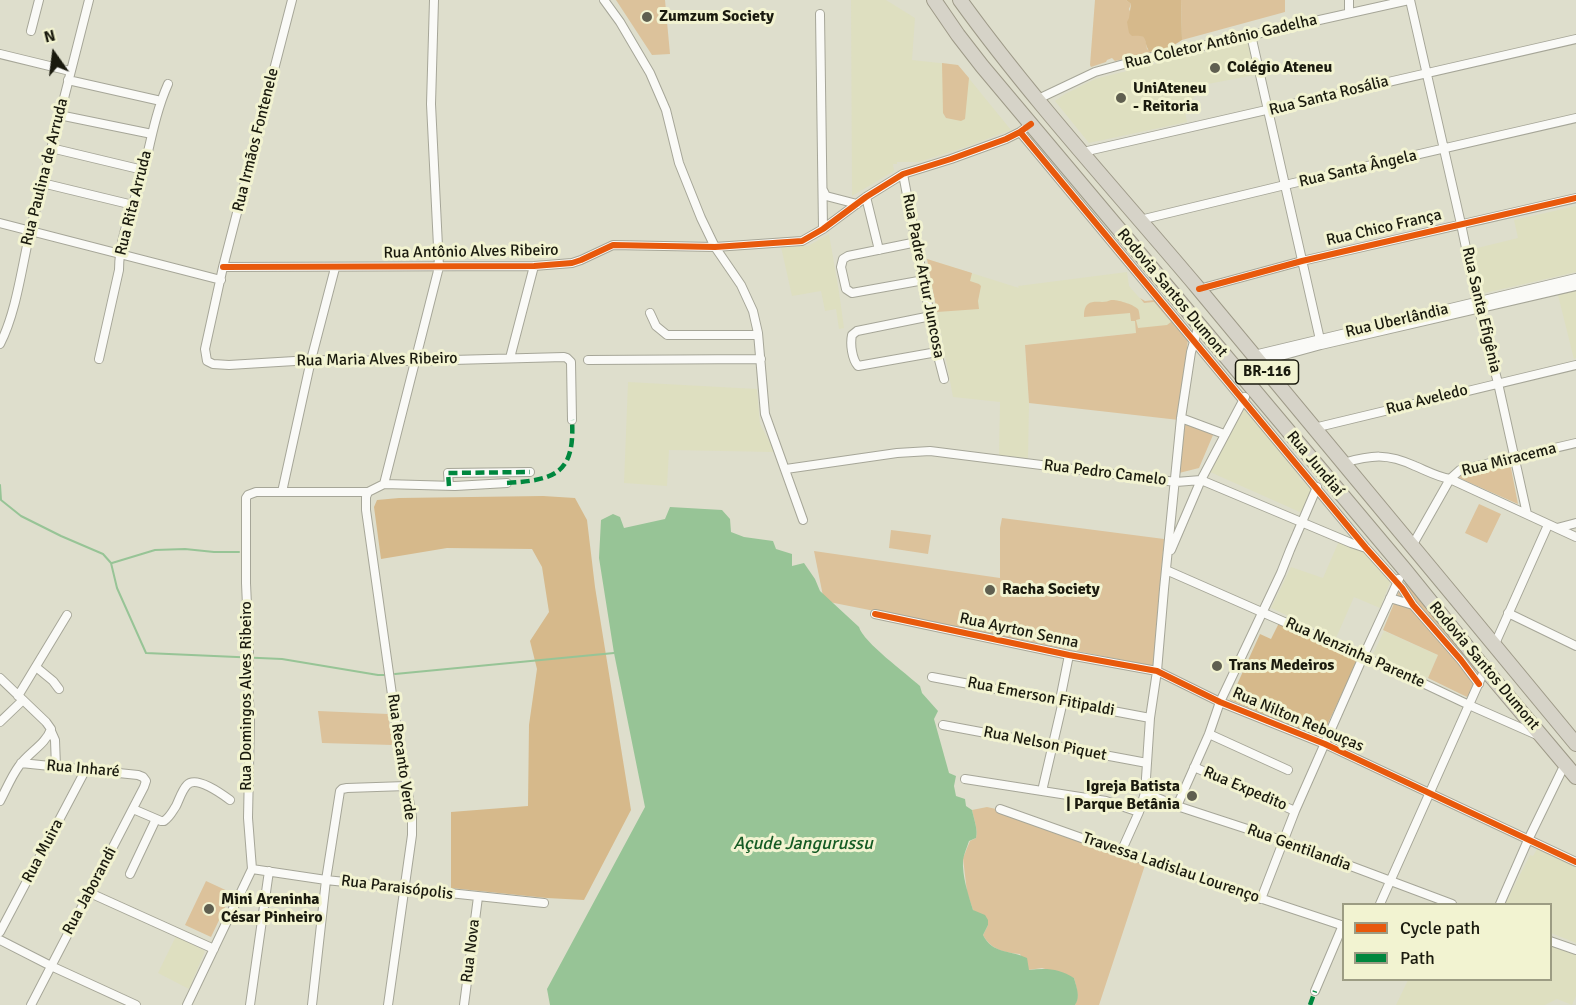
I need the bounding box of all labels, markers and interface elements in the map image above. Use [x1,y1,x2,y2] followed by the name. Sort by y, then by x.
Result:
[659,7,774,27] place label: Zumzum Society
[640,10,654,24] marker: Zumzum Society
[1123,11,1319,73] street label: Rua Coletor Antônio Gadelha
[24,24,84,84] north arrow
[42,25,57,48] text: N
[1227,58,1332,78] place label: Colégio Ateneu
[1208,61,1222,75] marker: Colégio Ateneu
[229,66,283,214] street label: Rua Irmãos Fontenele
[1267,72,1391,120] street label: Rua Santa Rosália
[1133,79,1206,117] place label: UniAteneu - Reitoria
[1114,91,1128,105] marker: UniAteneu - Reitoria
[17,96,73,248] street label: Rua Paulina de Arruda
[1297,146,1419,192] street label: Rua Santa Ângela
[112,148,156,258] street label: Rua Rita Arruda
[898,192,948,360] street label: Rua Padre Artur Juncosa
[1324,205,1444,251] street label: Rua Chico França
[1113,225,1231,361] street label: Rodovia Santos Dumont
[383,241,559,263] street label: Rua Antônio Alves Ribeiro
[1457,245,1505,375] street label: Rua Santa Efigênia
[1344,300,1450,342] street label: Rua Uberlândia
[296,349,458,371] street label: Rua Maria Alves Ribeiro
[1236,360,1298,384] road number: BR-116
[1384,381,1470,419] street label: Rua Aveledo
[1282,427,1348,501] street label: Rua Jundiaí
[1460,439,1558,481] street label: Rua Miracema
[1043,456,1167,490] street label: Rua Pedro Camelo
[1002,580,1100,600] place label: Racha Society
[983,583,997,597] marker: Racha Society
[1425,598,1543,734] street label: Rodovia Santos Dumont
[237,601,257,791] street label: Rua Domingos Alves Ribeiro
[958,609,1080,653] street label: Rua Ayrton Senna
[1282,614,1428,692] street label: Rua Nenzinha Parente
[1229,656,1334,676] place label: Trans Medeiros
[1210,659,1224,673] marker: Trans Medeiros
[966,673,1116,721] street label: Rua Emerson Fitipaldi
[1229,684,1367,756] street label: Rua Nilton Rebouças
[383,693,419,821] street label: Rua Recanto Verde
[982,723,1108,765] street label: Rua Nelson Piquet
[46,756,120,782] street label: Rua Inharé
[1200,763,1290,815] street label: Rua Expedito
[1066,777,1180,815] place label: Igreja Batista | Parque Betânia
[1185,789,1199,803] marker: Igreja Batista | Parque Betânia
[18,816,68,886] street label: Rua Muira
[1244,820,1354,876] street label: Rua Gentilandia
[1080,829,1262,907] street label: Travessa Ladislau Lourenço
[733,833,873,855] water label: Açude Jangurussu
[59,844,121,938] street label: Rua Jaborandi
[340,872,454,904] street label: Rua Paraisópolis
[221,890,323,928] place label: Mini Areninha César Pinheiro
[202,902,216,916] marker: Mini Areninha César Pinheiro
[1342,903,1552,981] legend
[1400,917,1480,939] text: Cycle path
[458,918,484,984] street label: Rua Nova
[1400,947,1435,969] text: Path

